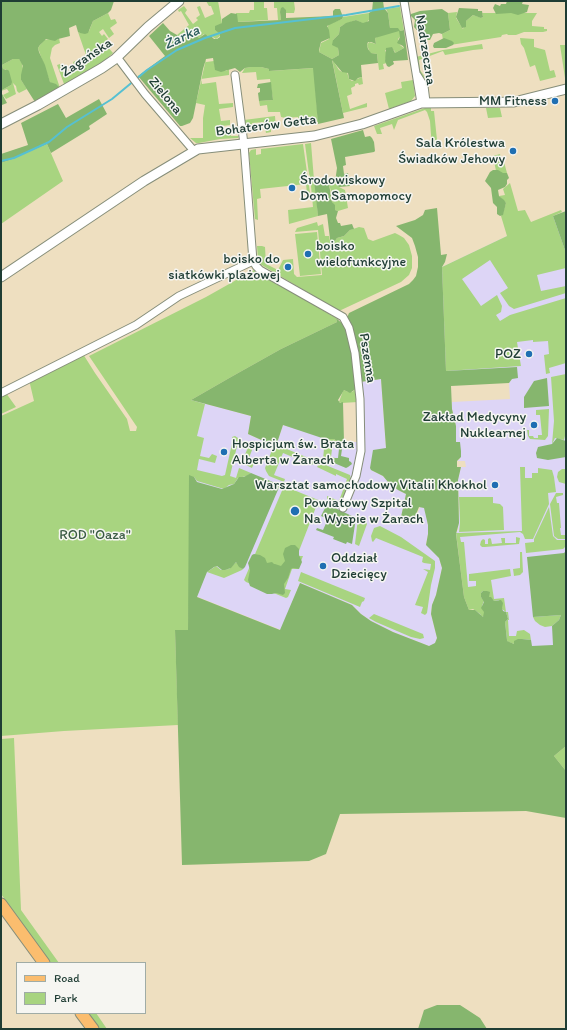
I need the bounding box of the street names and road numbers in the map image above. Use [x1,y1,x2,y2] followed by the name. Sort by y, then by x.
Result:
[411,14,439,86] street label: Nadrzeczna
[58,35,116,81] street label: Żagańska
[144,74,186,118] street label: Zielona
[215,111,317,141] street label: Bohaterów Getta
[355,332,379,384] street label: Pszenna

